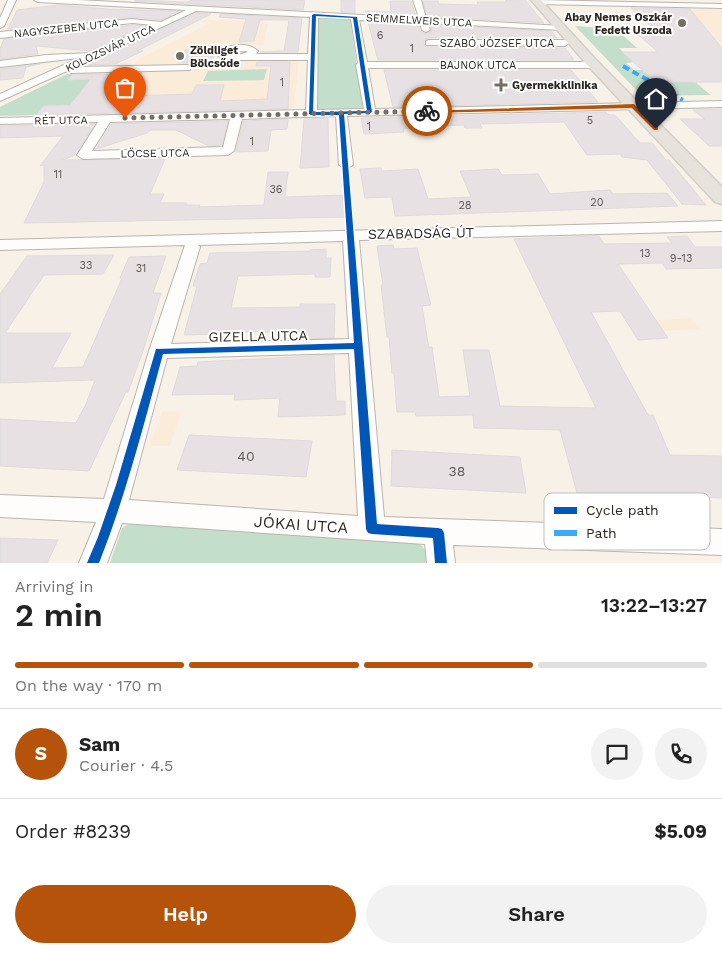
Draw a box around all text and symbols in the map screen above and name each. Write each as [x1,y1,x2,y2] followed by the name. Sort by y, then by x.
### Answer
[366,11,472,30] street label: SEMMELWEIS UTCA
[565,11,673,37] place label: Abay Nemes Oszkár Fedett Uszoda
[13,17,119,40] street label: NAGYSZEBEN UTCA
[676,17,688,29] marker: Abay Nemes Oszkár Fedett Uszoda
[63,21,157,75] street label: KOLOZSVÁR UTCA
[377,29,384,42] house number: 6
[440,36,554,50] street label: SZABÓ JÓZSEF UTCA
[410,42,414,55] house number: 1
[190,44,240,70] place label: Zöldliget Bölcsőde
[174,50,186,62] marker: Zöldliget Bölcsőde
[440,59,516,72] street label: BAJNOK UTCA
[104,67,146,118] pin
[111,74,139,102] icon: bag
[280,76,284,89] house number: 1
[494,78,508,92] marker: Gyermekklinika
[635,78,677,129] pin
[512,79,598,92] place label: Gyermekklinika
[642,85,670,113] icon: home
[402,86,452,136] courier
[413,97,441,125] icon: bike
[34,113,88,127] street label: RÉT UTCA
[587,114,593,127] house number: 5
[367,120,371,133] house number: 1
[250,135,254,148] house number: 1
[120,145,190,161] street label: LŐCSE UTCA
[54,168,62,181] house number: 11
[269,183,283,196] house number: 36
[590,196,604,209] house number: 20
[458,199,472,212] house number: 28
[368,224,475,242] street label: SZABADSÁG ÚT
[640,247,650,260] house number: 13
[670,252,692,265] house number: 9-13
[80,259,92,272] house number: 33
[136,262,146,275] house number: 31
[208,327,308,345] street label: GIZELLA UTCA
[237,448,255,464] house number: 40
[449,463,465,479] house number: 38
[544,493,710,550] legend
[586,502,659,518] text: Cycle path
[253,512,349,537] street label: JÓKAI UTCA
[586,525,617,541] text: Path
[15,577,93,596] text: Arriving in
[601,594,707,617] text: 13:22–13:27
[15,596,103,634] text: 2 min
[15,676,162,695] text: On the way · 170 m
[591,728,643,780] button: chat
[655,728,707,780] button: phone
[79,733,120,756] text: Sam
[35,742,47,765] text: S
[79,756,173,775] text: Courier · 4.5
[15,820,131,843] text: Order #8239
[654,820,707,843] text: $5.09
[15,885,356,943] button: Help
[366,885,707,943] button: Share

